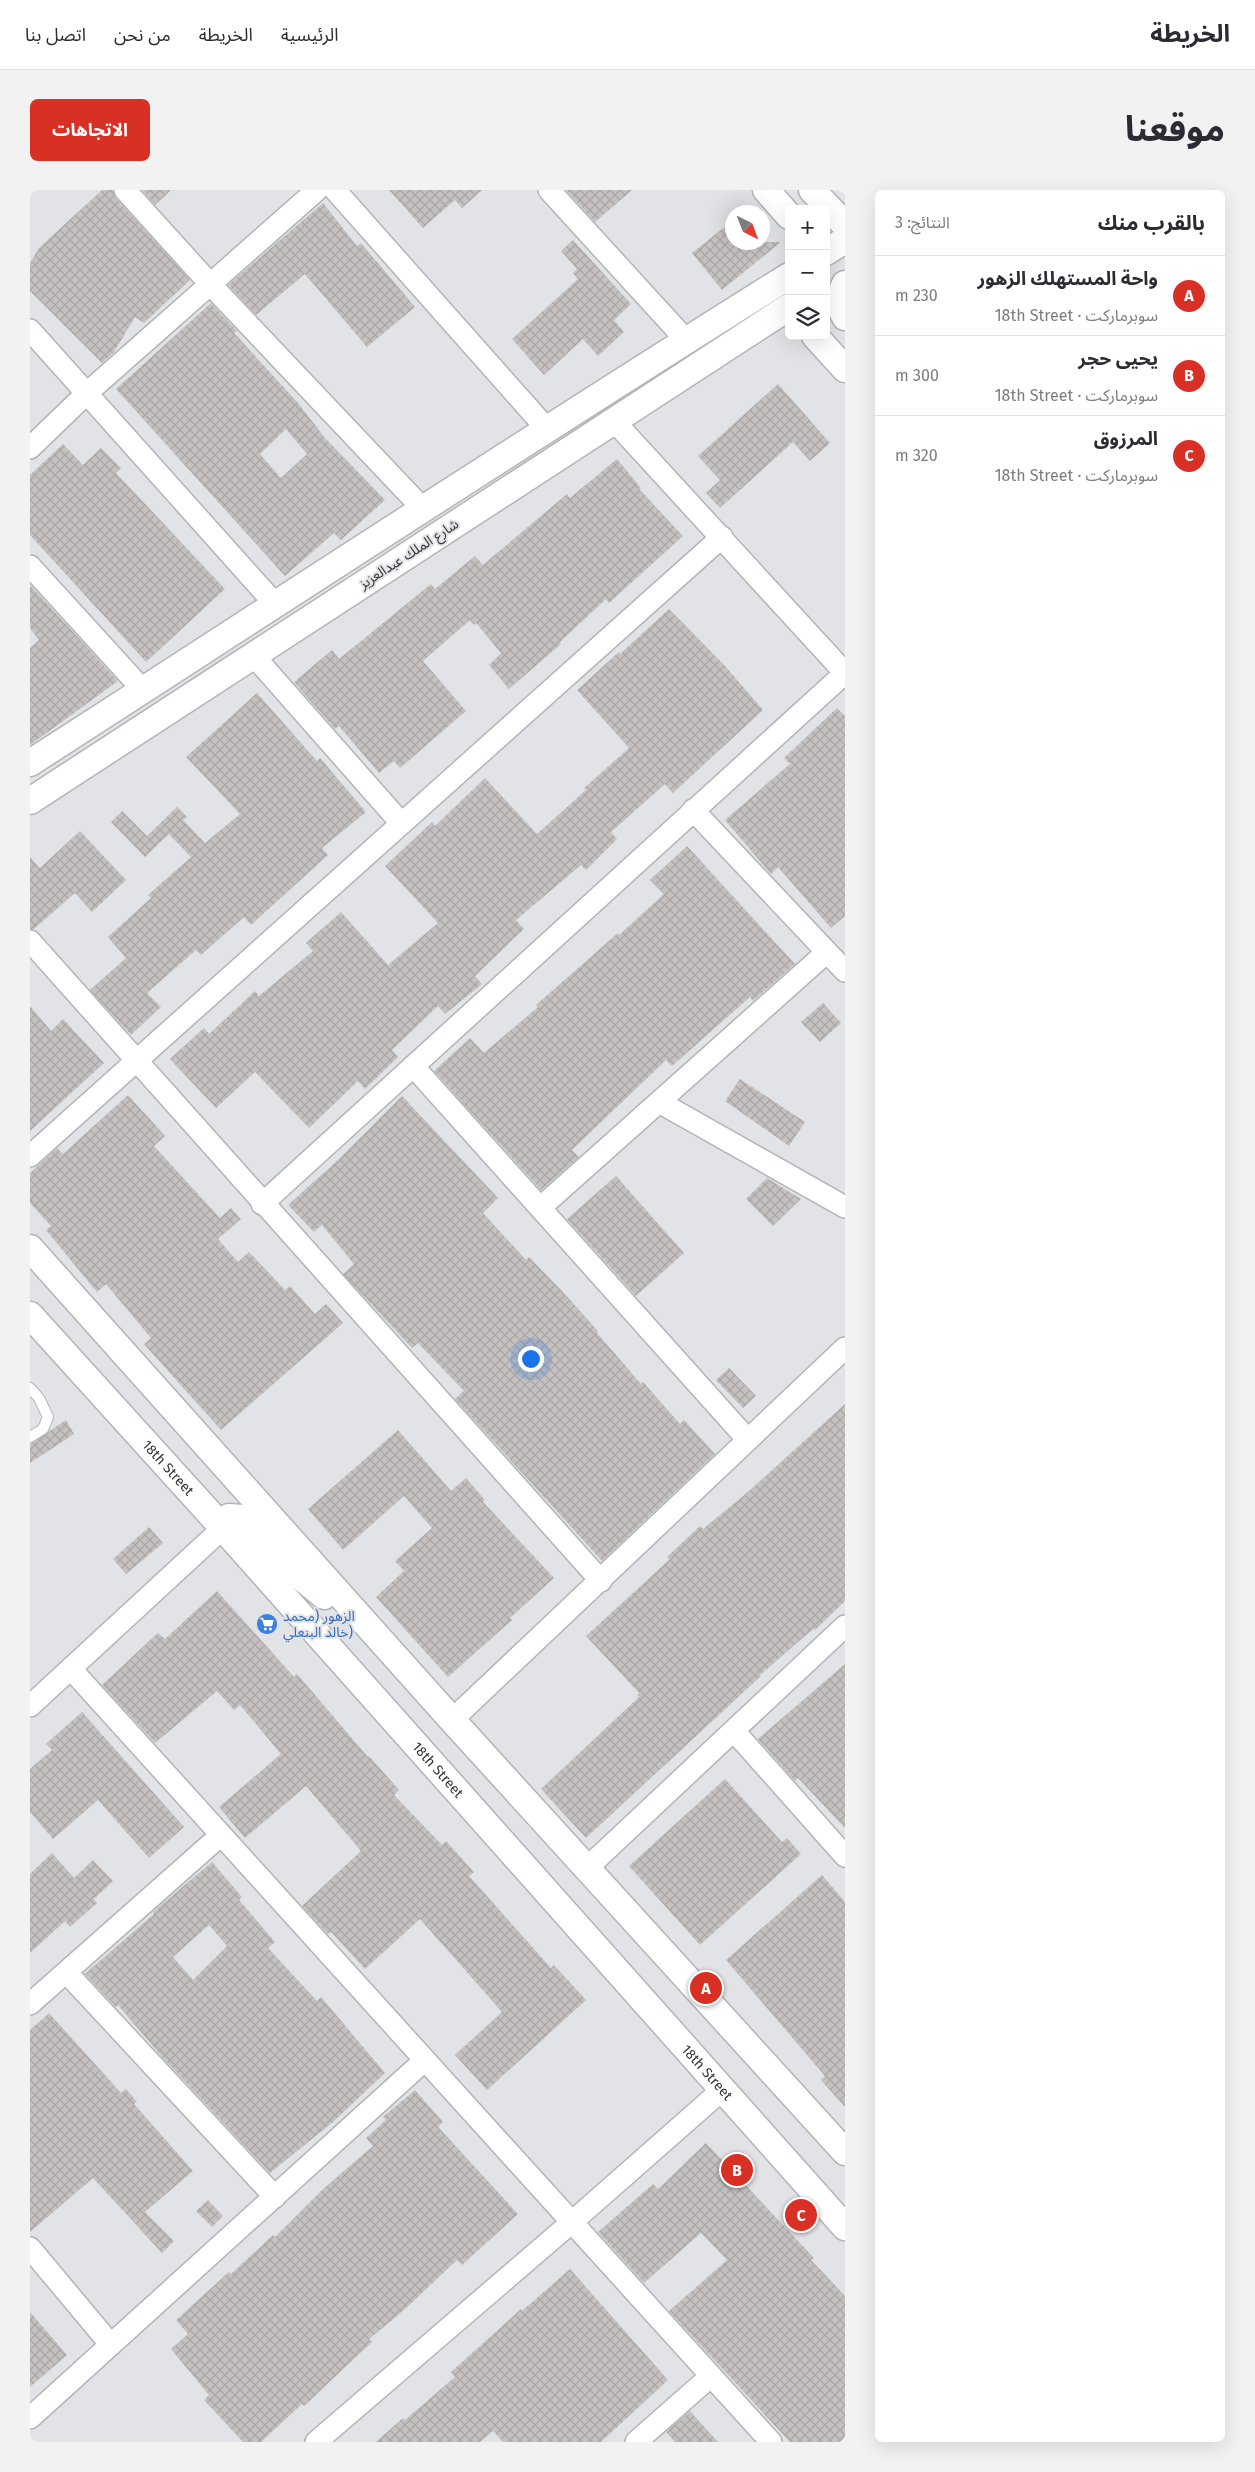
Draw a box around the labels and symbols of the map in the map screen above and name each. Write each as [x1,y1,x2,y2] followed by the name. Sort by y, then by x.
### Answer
[725,205,770,250] north arrow
[355,515,463,595] street label: شارع الملك عبدالعزيز
[518,1346,544,1372] your location
[139,1436,198,1500] street label: 18th Street
[283,1608,355,1643] place label: الزهور (محمد خالد البنعلي)
[255,1612,279,1636] supermarket icon: الزهور (محمد خالد البنعلي)
[409,1738,468,1802] street label: 18th Street
[690,1969,722,2007] pin: A
[678,2041,737,2104] street label: 18th Street
[721,2151,753,2189] pin: B
[785,2196,817,2234] pin: C

